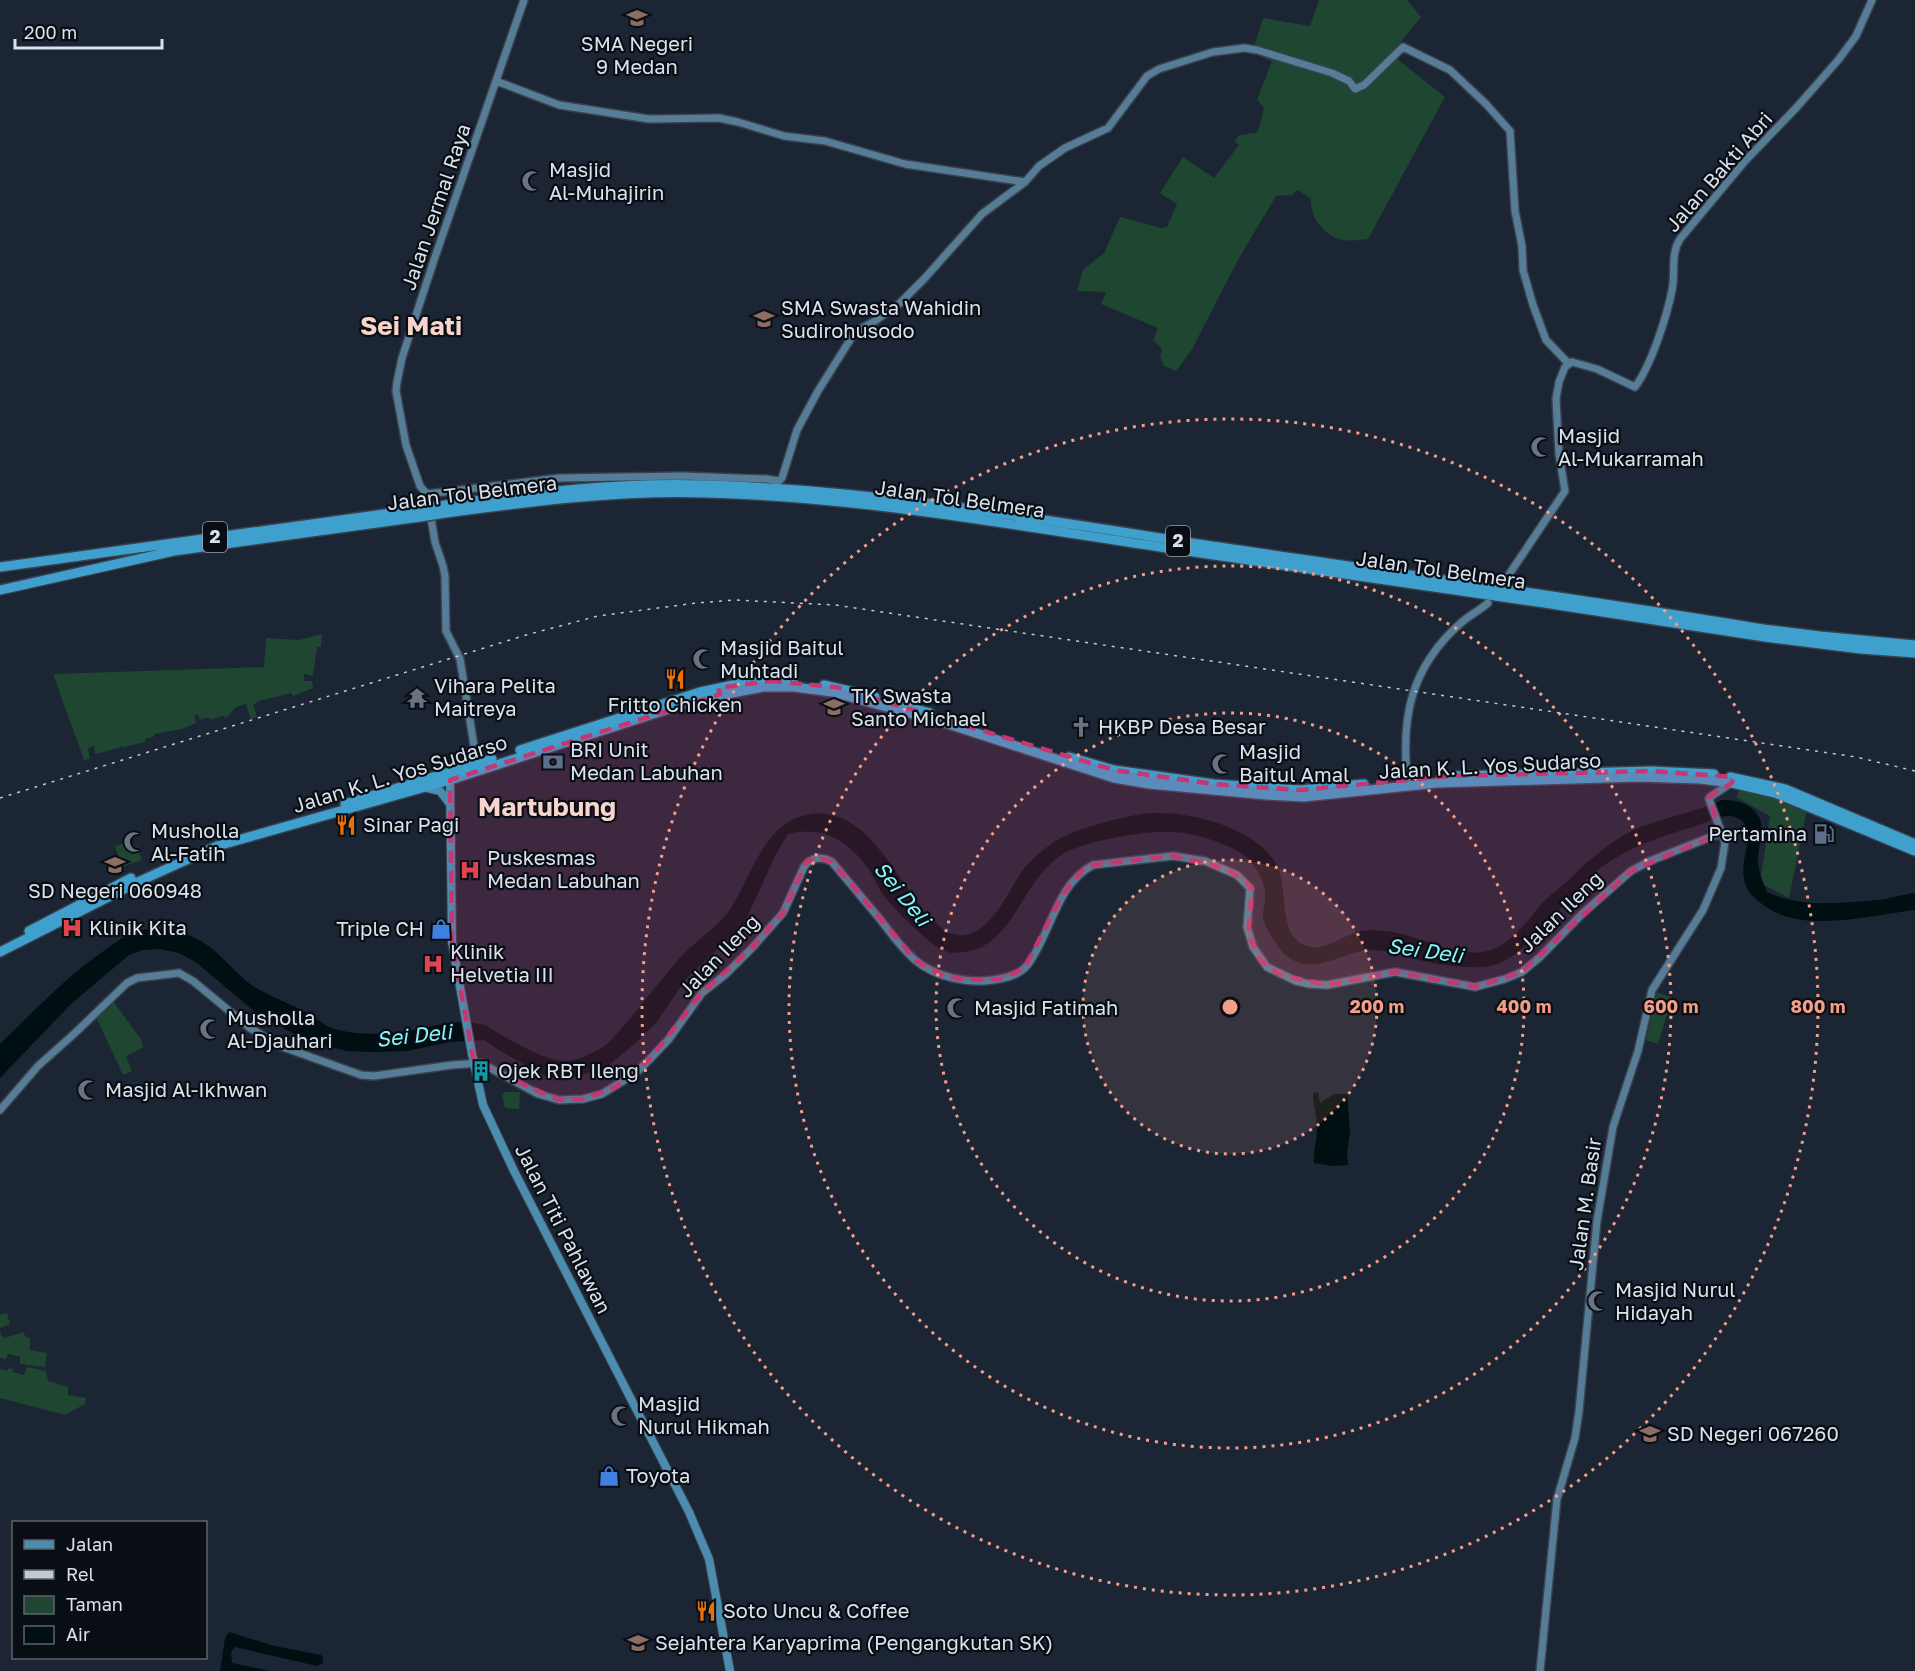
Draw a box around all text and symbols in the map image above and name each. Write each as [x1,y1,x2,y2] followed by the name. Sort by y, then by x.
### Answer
[625,6,649,30] school or university icon: SMA Negeri 9 Medan
[15,12,162,50] scale bar
[24,21,77,43] text: 200 m
[581,31,693,78] place label: SMA Negeri 9 Medan
[1660,106,1777,236] street label: Jalan Bakti Abri
[395,120,475,293] street label: Jalan Jermal Raya
[549,157,664,204] place label: Masjid Al-Muhajirin
[520,169,544,193] mosque icon: Masjid Al-Muhajirin
[781,295,981,342] place label: SMA Swasta Wahidin Sudirohusodo
[752,307,776,331] school or university icon: SMA Swasta Wahidin Sudirohusodo
[360,310,462,341] district label: Sei Mati
[1558,423,1704,470] place label: Masjid Al-Mukarramah
[1529,435,1553,459] mosque icon: Masjid Al-Mukarramah
[386,470,558,514] street label: Jalan Tol Belmera
[874,474,1046,522] street label: Jalan Tol Belmera
[203,522,227,552] road number: 2
[1166,526,1190,556] road number: 2
[1355,545,1527,593] street label: Jalan Tol Belmera
[720,635,844,682] place label: Masjid Baitul Muhtadi
[691,647,715,671] mosque icon: Masjid Baitul Muhtadi
[663,667,687,691] restaurant icon: Fritto Chicken
[434,673,556,720] place label: Vihara Pelita Maitreya
[851,683,987,730] place label: TK Swasta Santo Michael
[405,686,429,710] temple icon: Vihara Pelita Maitreya
[608,692,742,716] place label: Fritto Chicken
[822,695,846,719] school or university icon: TK Swasta Santo Michael
[1098,714,1266,738] place label: HKBP Desa Besar
[1069,715,1093,739] church icon: HKBP Desa Besar
[290,729,510,817] street label: Jalan K. L. Yos Sudarso
[570,737,723,784] place label: BRI Unit Medan Labuhan
[1239,739,1349,786] place label: Masjid Baitul Amal
[1378,747,1602,783] street label: Jalan K. L. Yos Sudarso
[541,750,565,774] bank icon: BRI Unit Medan Labuhan
[1210,752,1234,776] mosque icon: Masjid Baitul Amal
[478,791,616,822] district label: Martubung
[363,812,459,836] place label: Sinar Pagi
[334,813,358,837] restaurant icon: Sinar Pagi
[151,818,239,865] place label: Musholla Al-Fatih
[1708,821,1807,845] place label: Pertamina
[1812,822,1836,846] fuel station icon: Pertamina
[122,830,146,854] mosque icon: Musholla Al-Fatih
[487,845,640,892] place label: Puskesmas Medan Labuhan
[103,853,127,877] school or university icon: SD Negeri 060948
[869,856,938,933] water label: Sei Deli
[458,858,482,882] hospital icon: Puskesmas Medan Labuhan
[1514,866,1607,957] street label: Jalan Ileng
[28,878,202,902] place label: SD Negeri 060948
[673,909,764,1002] street label: Jalan Ileng
[89,915,187,939] place label: Klinik Kita
[60,916,84,940] hospital icon: Klinik Kita
[336,916,424,940] place label: Triple CH
[429,917,453,941] shop icon: Triple CH
[1386,932,1467,968] water label: Sei Deli
[450,939,554,986] place label: Klinik Helvetia III
[421,952,445,976] hospital icon: Klinik Helvetia III
[974,995,1118,1019] place label: Masjid Fatimah
[1350,995,1404,1017] text: 200 m
[1497,995,1551,1017] text: 400 m
[1643,995,1699,1017] text: 600 m
[1790,995,1846,1017] text: 800 m
[945,996,969,1020] mosque icon: Masjid Fatimah
[1220,997,1240,1017] centre of rings
[227,1005,333,1052] place label: Musholla Al-Djauhari
[198,1017,222,1041] mosque icon: Musholla Al-Djauhari
[375,1018,455,1052] water label: Sei Deli
[498,1058,639,1082] place label: Ojek RBT Ileng
[469,1059,493,1083] building icon: Ojek RBT Ileng
[105,1077,267,1101] place label: Masjid Al-Ikhwan
[76,1078,100,1102] mosque icon: Masjid Al-Ikhwan
[1563,1136,1605,1272] street label: Jalan M. Basir
[511,1140,617,1317] street label: Jalan Titi Pahlawan
[1615,1277,1736,1324] place label: Masjid Nurul Hidayah
[1586,1289,1610,1313] mosque icon: Masjid Nurul Hidayah
[638,1391,770,1438] place label: Masjid Nurul Hikmah
[609,1404,633,1428] mosque icon: Masjid Nurul Hikmah
[1667,1421,1839,1445] place label: SD Negeri 067260
[1638,1422,1662,1446] school or university icon: SD Negeri 067260
[626,1463,690,1487] place label: Toyota
[597,1464,621,1488] shop icon: Toyota
[12,1521,207,1659] legend
[66,1533,113,1555] text: Jalan
[66,1563,94,1585] text: Rel
[66,1593,123,1615] text: Taman
[723,1598,909,1622] place label: Soto Uncu & Coffee
[694,1599,718,1623] restaurant icon: Soto Uncu & Coffee
[66,1623,90,1645] text: Air
[655,1630,1053,1654] place label: Sejahtera Karyaprima (Pengangkutan SK)
[626,1631,650,1655] school or university icon: Sejahtera Karyaprima (Pengangkutan SK)

